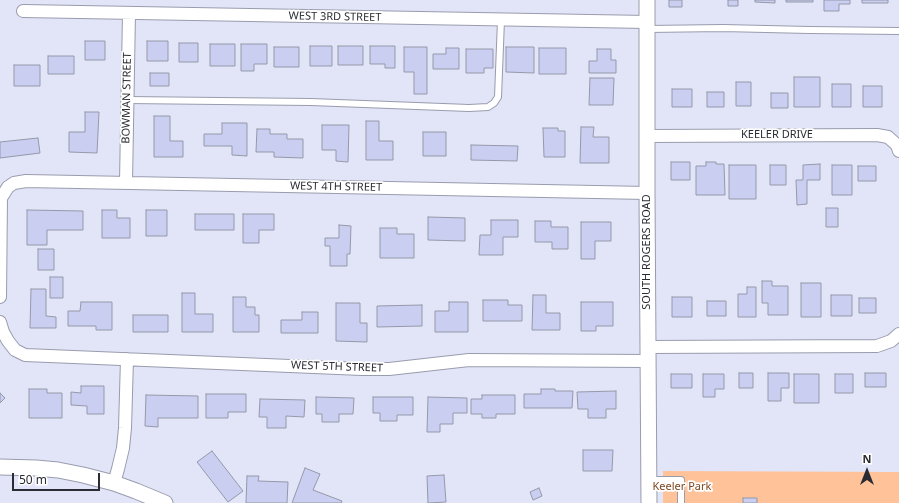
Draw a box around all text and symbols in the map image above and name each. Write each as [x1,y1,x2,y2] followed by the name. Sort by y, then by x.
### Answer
[289,10,381,24] street label: WEST 3RD STREET
[120,52,134,144] street label: BOWMAN STREET
[741,128,813,142] street label: KEELER DRIVE
[290,180,382,194] street label: WEST 4TH STREET
[640,194,654,310] street label: SOUTH ROGERS ROAD
[291,359,383,375] street label: WEST 5TH STREET
[847,451,887,491] north arrow
[863,451,871,466] text: N
[14,465,102,491] scale bar
[19,471,47,488] text: 50 m
[653,480,711,494] park label: Keeler Park

